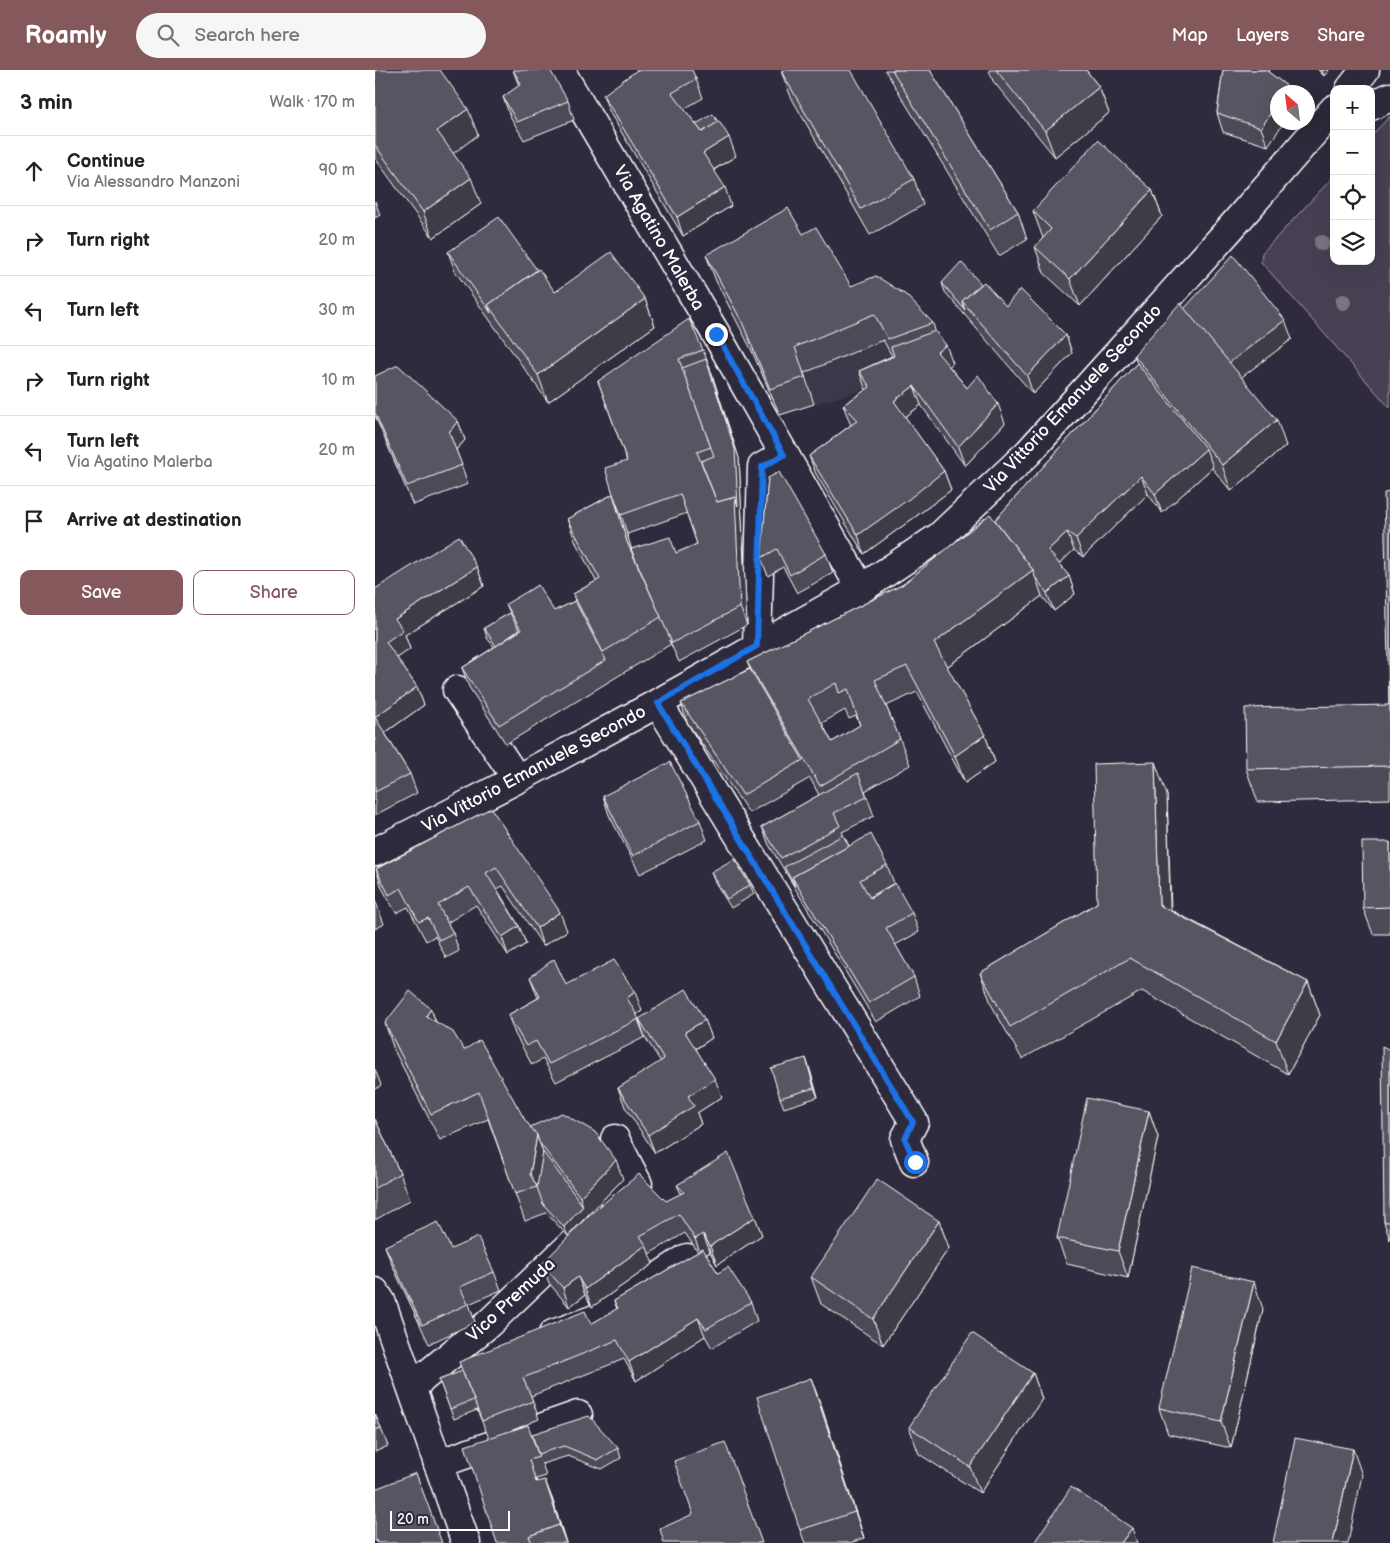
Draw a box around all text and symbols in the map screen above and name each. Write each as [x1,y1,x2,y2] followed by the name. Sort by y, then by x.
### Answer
[136,13,486,58] search box
[25,21,106,50] text: Roamly
[154,21,182,49] icon: search
[194,24,300,47] text: Search here
[1172,25,1208,46] text: Map
[1236,25,1289,46] text: Layers
[1317,25,1365,46] text: Share
[1270,85,1315,130] north arrow
[1330,85,1375,265] map controls
[1330,85,1375,130] button: +
[20,90,73,115] text: 3 min
[269,93,355,112] text: Walk · 170 m
[1330,130,1375,175] button: −
[67,150,145,173] text: Continue
[20,157,48,185] icon: ahead
[319,161,355,180] text: 90 m
[609,162,709,314] street label: Via Agatino Malerba
[67,173,240,192] text: Via Alessandro Manzoni
[1330,175,1375,220] button: locate
[1330,220,1375,265] button: layers
[20,227,48,255] icon: right
[67,229,150,252] text: Turn right
[319,231,355,250] text: 20 m
[20,297,48,325] icon: left
[67,299,139,322] text: Turn left
[980,300,1166,498] street label: Via Vittorio Emanuele Secondo
[318,301,355,320] text: 30 m
[705,323,728,346] route end
[20,367,48,395] icon: right
[67,369,150,392] text: Turn right
[322,371,355,390] text: 10 m
[67,430,139,453] text: Turn left
[20,437,48,465] icon: left
[319,441,355,460] text: 20 m
[67,453,213,472] text: Via Agatino Malerba
[20,507,48,535] icon: arrive
[67,509,242,532] text: Arrive at destination
[20,570,183,615] button: Save
[193,570,355,615] button: Share
[418,701,650,837] street label: Via Vittorio Emanuele Secondo
[904,1151,927,1174] route start
[462,1254,560,1346] street label: Vico Premuda
[390,1508,510,1531] scale bar
[397,1511,429,1528] text: 20 m

